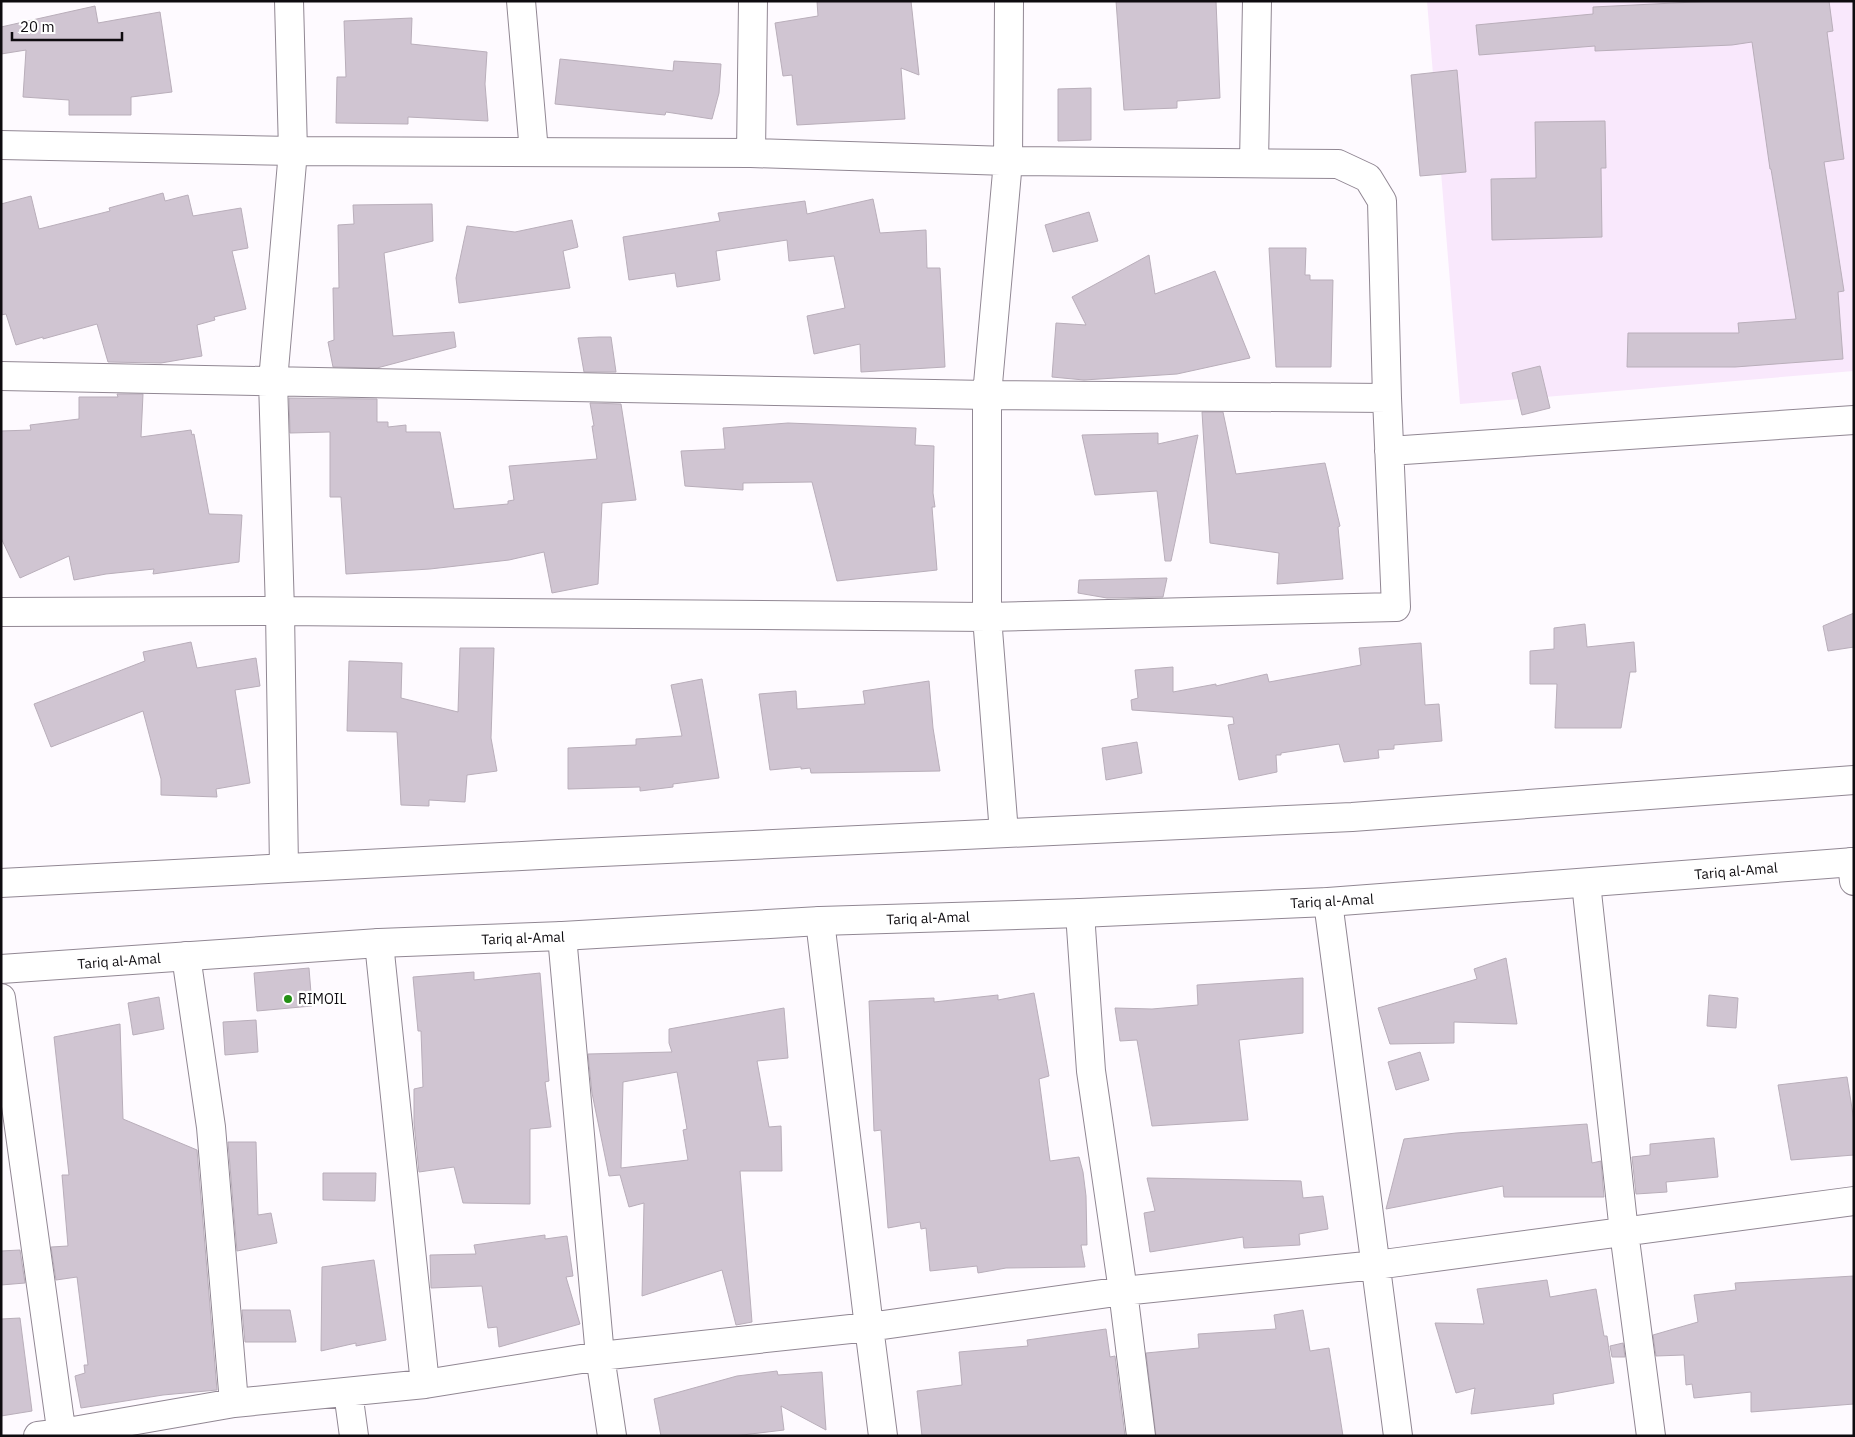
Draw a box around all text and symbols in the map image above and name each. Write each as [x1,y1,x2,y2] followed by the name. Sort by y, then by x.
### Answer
[12,10,122,42] scale bar
[20,17,55,36] text: 20 m
[1694,858,1779,884] street label: Tariq al-Amal
[1290,890,1374,912] street label: Tariq al-Amal
[886,908,970,928] street label: Tariq al-Amal
[481,928,565,948] street label: Tariq al-Amal
[77,949,161,973] street label: Tariq al-Amal
[298,990,346,1008] place label: RIMOIL
[282,993,294,1005] marker: RIMOIL

